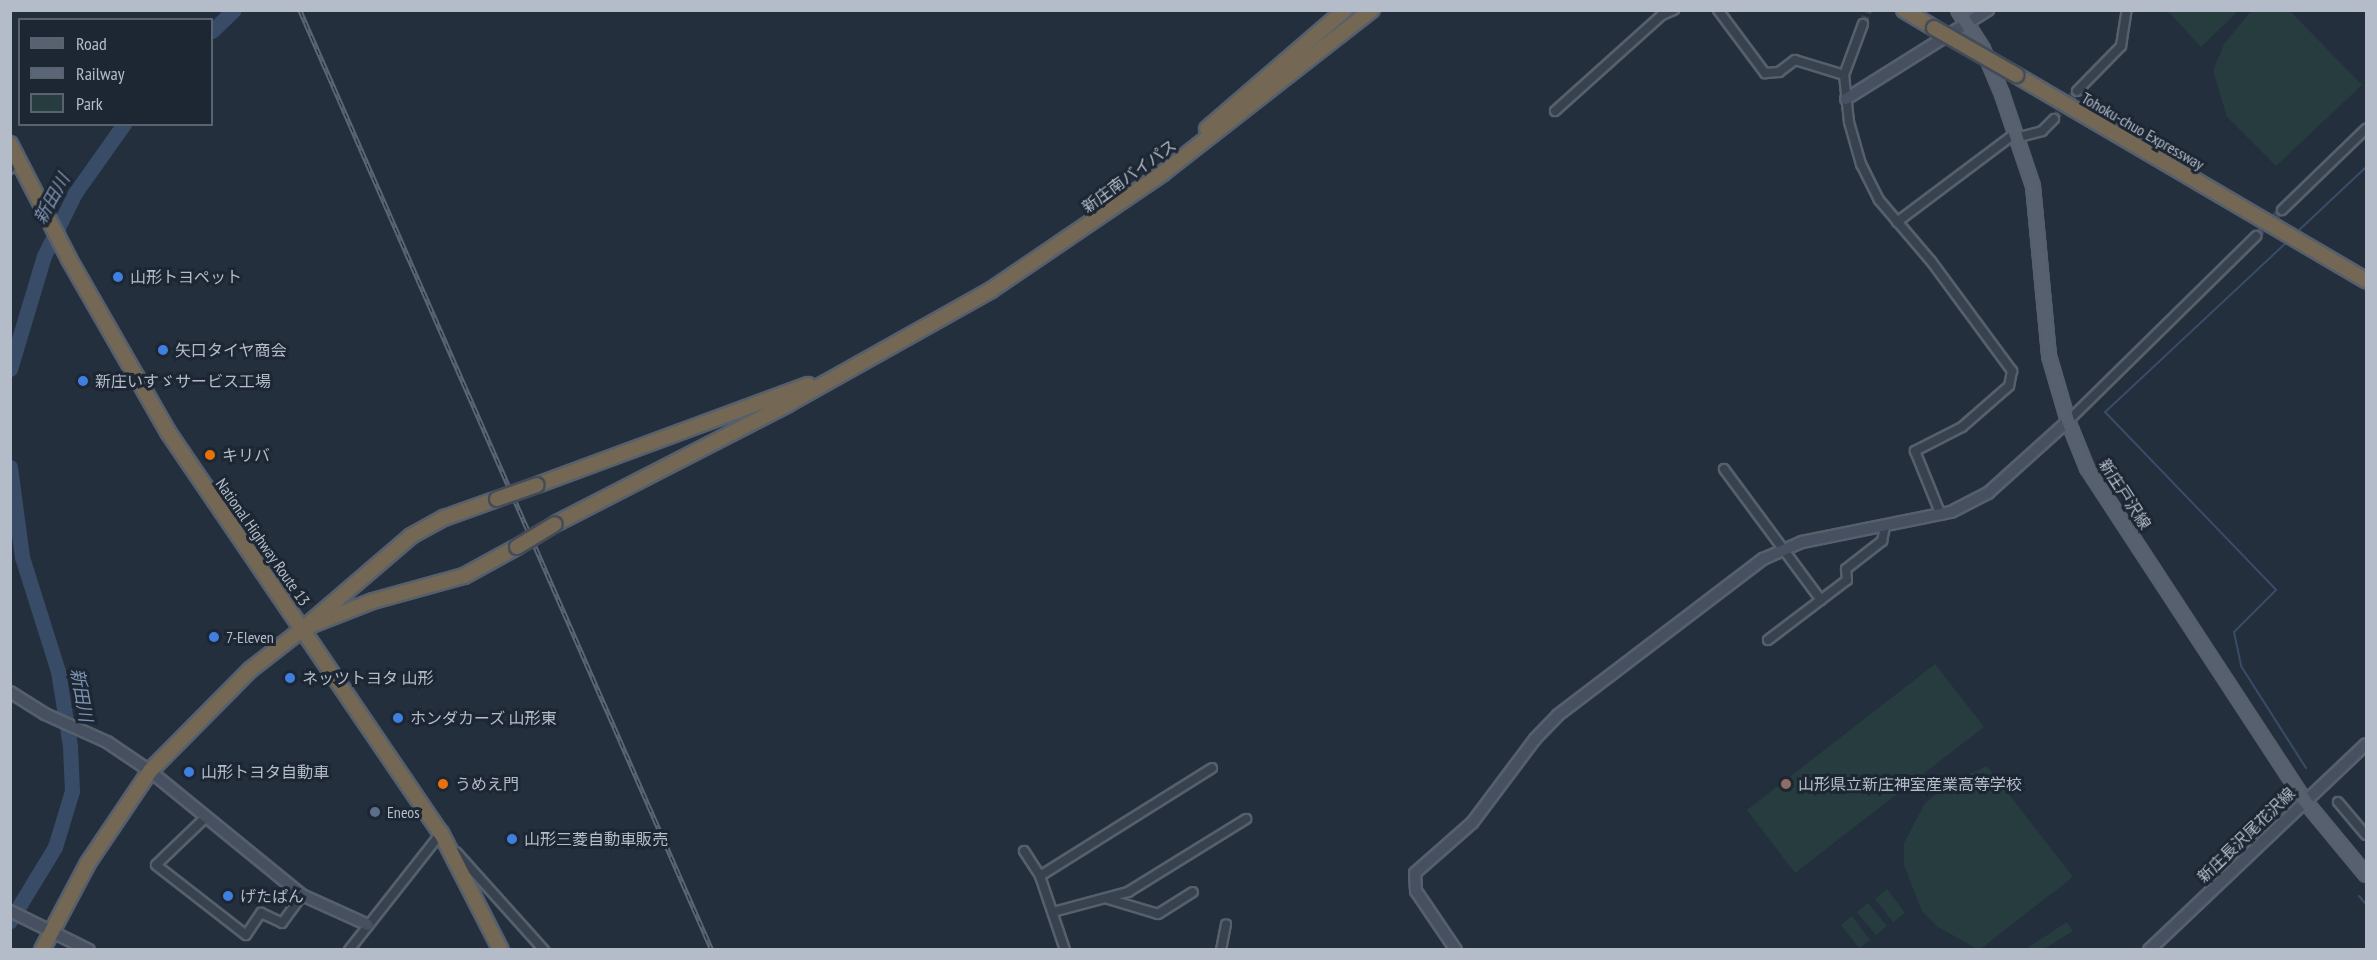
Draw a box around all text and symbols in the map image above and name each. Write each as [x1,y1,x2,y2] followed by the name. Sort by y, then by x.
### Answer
[18,18,213,126] legend
[76,32,107,55] text: Road
[76,62,125,85] text: Railway
[2078,88,2208,174] street label: Tohoku-chuo Expressway
[76,92,103,115] text: Park
[1078,135,1180,217] street label: 新庄南バイパス
[29,170,75,228] water label: 新田川
[130,267,242,287] place label: 山形トヨペット
[111,270,125,284] marker: 山形トヨペット
[175,340,287,360] place label: 矢口タイヤ商会
[156,343,170,357] marker: 矢口タイヤ商会
[95,371,271,391] place label: 新庄いすゞサービス工場
[76,374,90,388] marker: 新庄いすゞサービス工場
[222,445,270,465] place label: キリバ
[203,448,217,462] marker: キリバ
[2095,455,2155,533] street label: 新庄戸沢線
[212,475,314,609] street label: National Highway Route 13
[226,627,274,647] place label: 7-Eleven
[207,630,221,644] marker: 7-Eleven
[66,667,96,723] water label: 新田川
[302,668,433,688] place label: ネッツトヨタ 山形
[283,671,297,685] marker: ネッツトヨタ 山形
[410,708,557,728] place label: ホンダカーズ 山形東
[391,711,405,725] marker: ホンダカーズ 山形東
[201,762,329,782] place label: 山形トヨタ自動車
[182,765,196,779] marker: 山形トヨタ自動車
[455,774,519,794] place label: うめえ門
[1798,774,2022,794] place label: 山形県立新庄神室産業高等学校
[436,777,450,791] marker: うめえ門
[1779,777,1793,791] marker: 山形県立新庄神室産業高等学校
[2193,784,2299,886] street label: 新庄長沢尾花沢線
[387,802,420,822] place label: Eneos
[368,805,382,819] marker: Eneos
[524,829,668,849] place label: 山形三菱自動車販売
[505,832,519,846] marker: 山形三菱自動車販売
[240,886,304,906] place label: げたぱん
[221,889,235,903] marker: げたぱん

